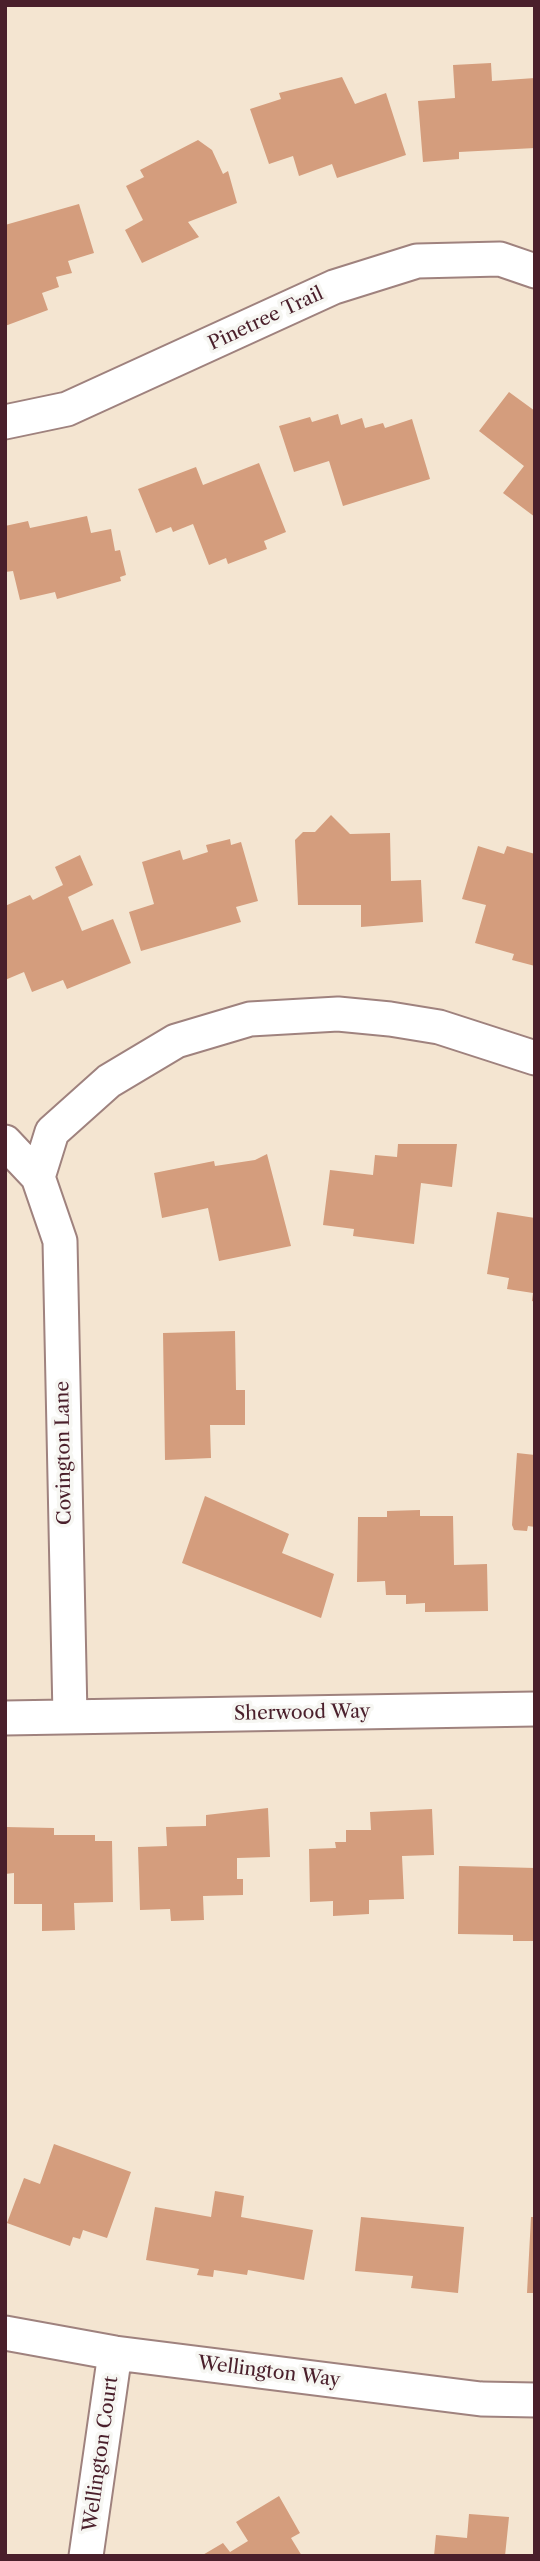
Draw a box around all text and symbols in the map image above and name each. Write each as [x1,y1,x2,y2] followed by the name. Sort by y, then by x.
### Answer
[205,282,327,356] street label: Pinetree Trail
[51,1381,77,1525] street label: Covington Lane
[234,1700,370,1726] street label: Sherwood Way
[196,2352,342,2392] street label: Wellington Way
[79,2375,123,2533] street label: Wellington Court

